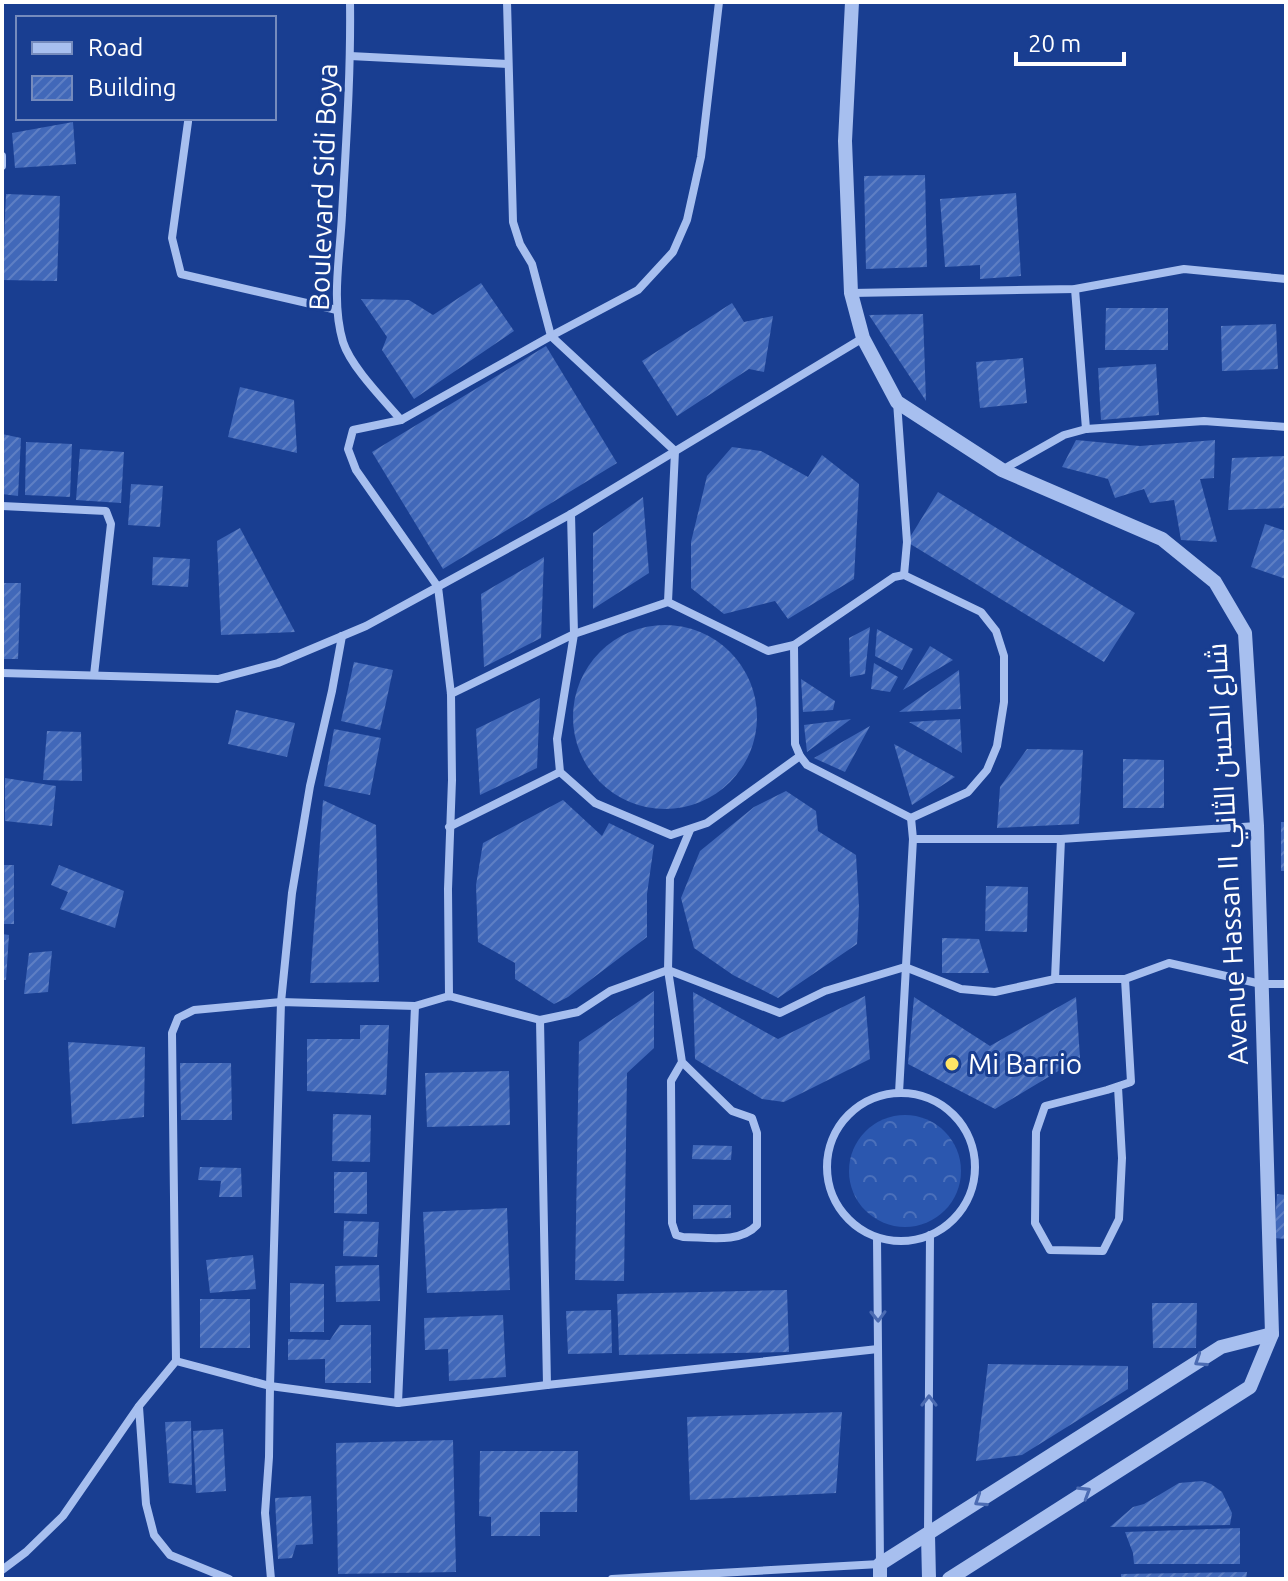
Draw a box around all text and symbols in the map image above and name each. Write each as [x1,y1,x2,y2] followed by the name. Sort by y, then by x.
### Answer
[16,16,276,120] legend
[1016,16,1124,66] scale bar
[1028,30,1081,57] text: 20 m
[88,34,143,61] text: Road
[303,63,342,311] street label: Boulevard Sidi Boya
[88,74,176,101] text: Building
[1200,642,1260,1066] street label: Avenue Hassan II شارع الحسن الثاني
[968,1048,1082,1079] place label: Mi Barrio
[943,1055,961,1073] marker: Mi Barrio
[869,1310,887,1323] one-way arrow
[1194,1352,1208,1367] one-way arrow
[920,1394,938,1407] one-way arrow
[1076,1487,1091,1502] one-way arrow
[975,1492,989,1507] one-way arrow

